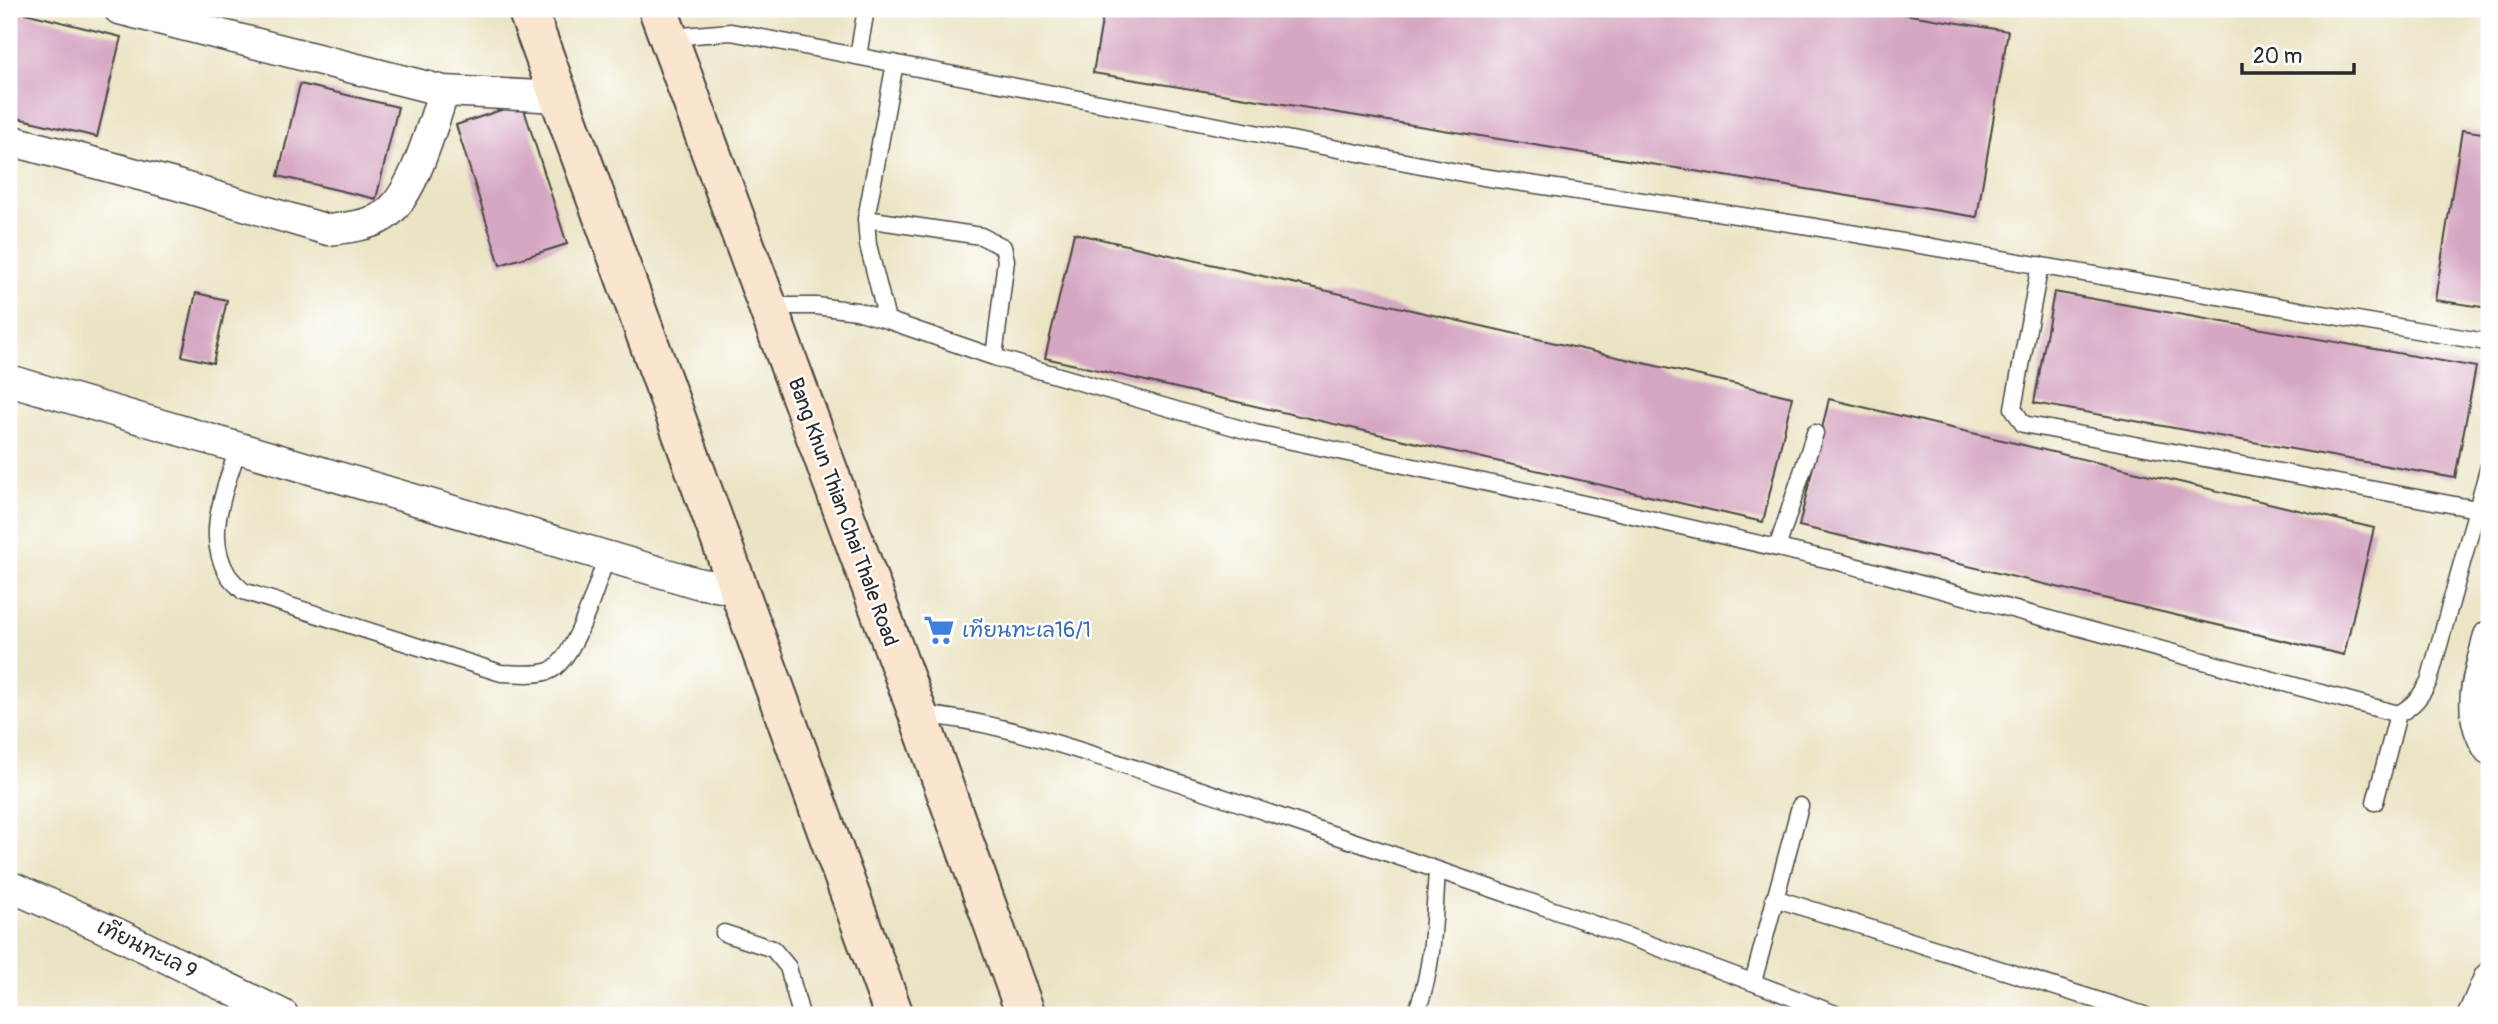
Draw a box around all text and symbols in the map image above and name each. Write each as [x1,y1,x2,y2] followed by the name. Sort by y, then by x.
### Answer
[2242,32,2354,76] scale bar
[2253,43,2302,70] text: 20 m
[782,374,904,650] street label: Bang Khun Thian Chai Thale Road
[922,613,956,647] supermarket icon: เทียนทะเล16/1
[962,617,1091,644] place label: เทียนทะเล16/1
[92,913,202,985] street label: เทียนทะเล 9

